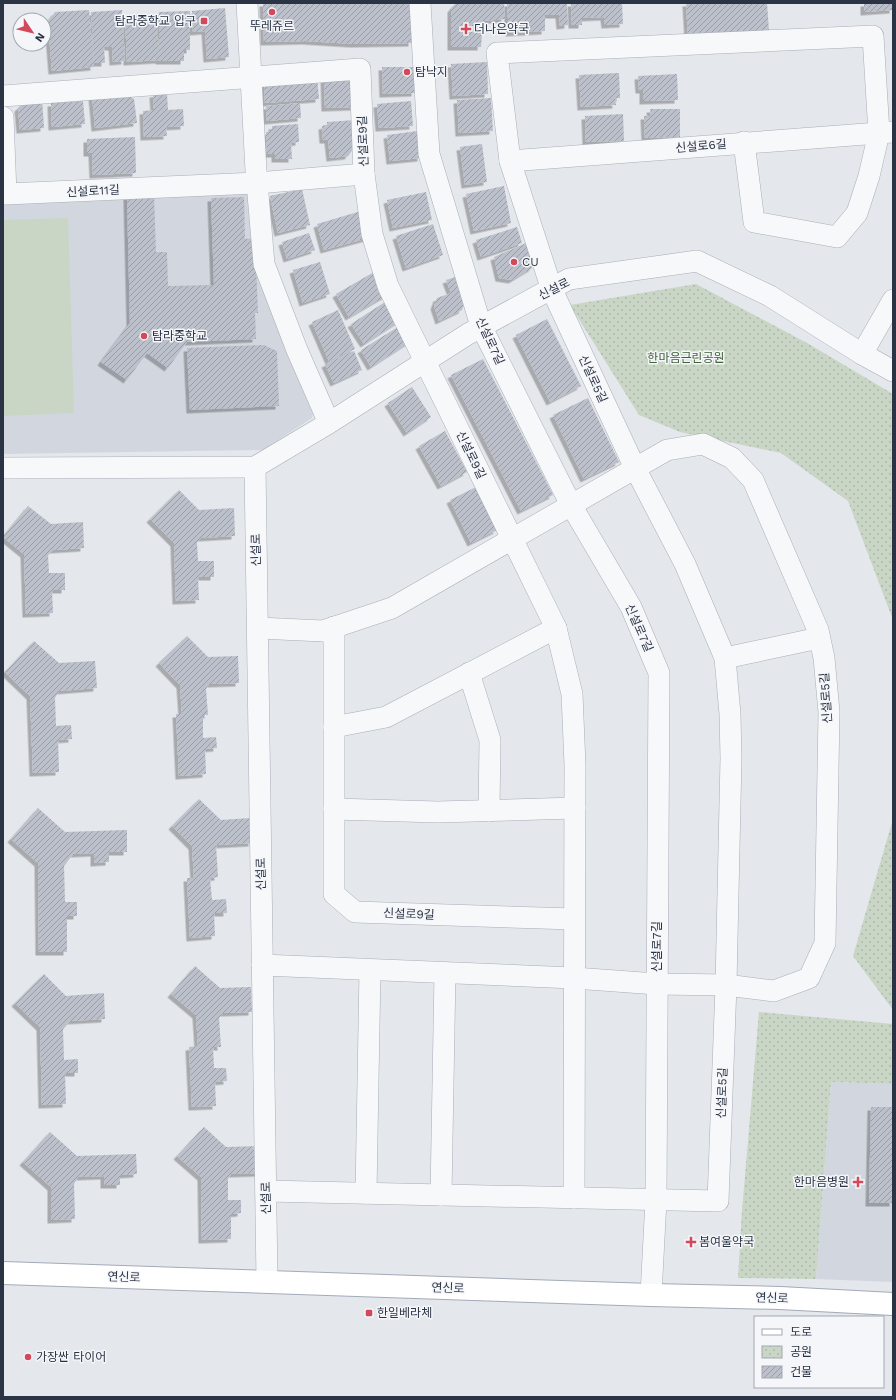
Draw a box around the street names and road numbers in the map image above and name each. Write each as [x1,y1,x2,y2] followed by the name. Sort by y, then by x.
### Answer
[355,115,371,167] street label: 신설로9길
[675,137,727,155] street label: 신설로6길
[66,183,120,199] street label: 신설로11길
[536,275,572,303] street label: 신설로
[473,315,507,367] street label: 신설로7길
[576,353,610,405] street label: 신설로5길
[453,429,489,481] street label: 신설로9길
[249,533,263,567] street label: 신설로
[622,602,656,654] street label: 신설로7길
[817,672,835,724] street label: 신설로5길
[254,857,268,891] street label: 신설로
[383,906,435,922] street label: 신설로9길
[650,922,664,972] street label: 신설로7길
[714,1067,730,1119] street label: 신설로5길
[259,1181,273,1215] street label: 신설로
[107,1269,141,1285] street label: 연신로
[431,1280,465,1296] street label: 연신로
[755,1290,789,1306] street label: 연신로

